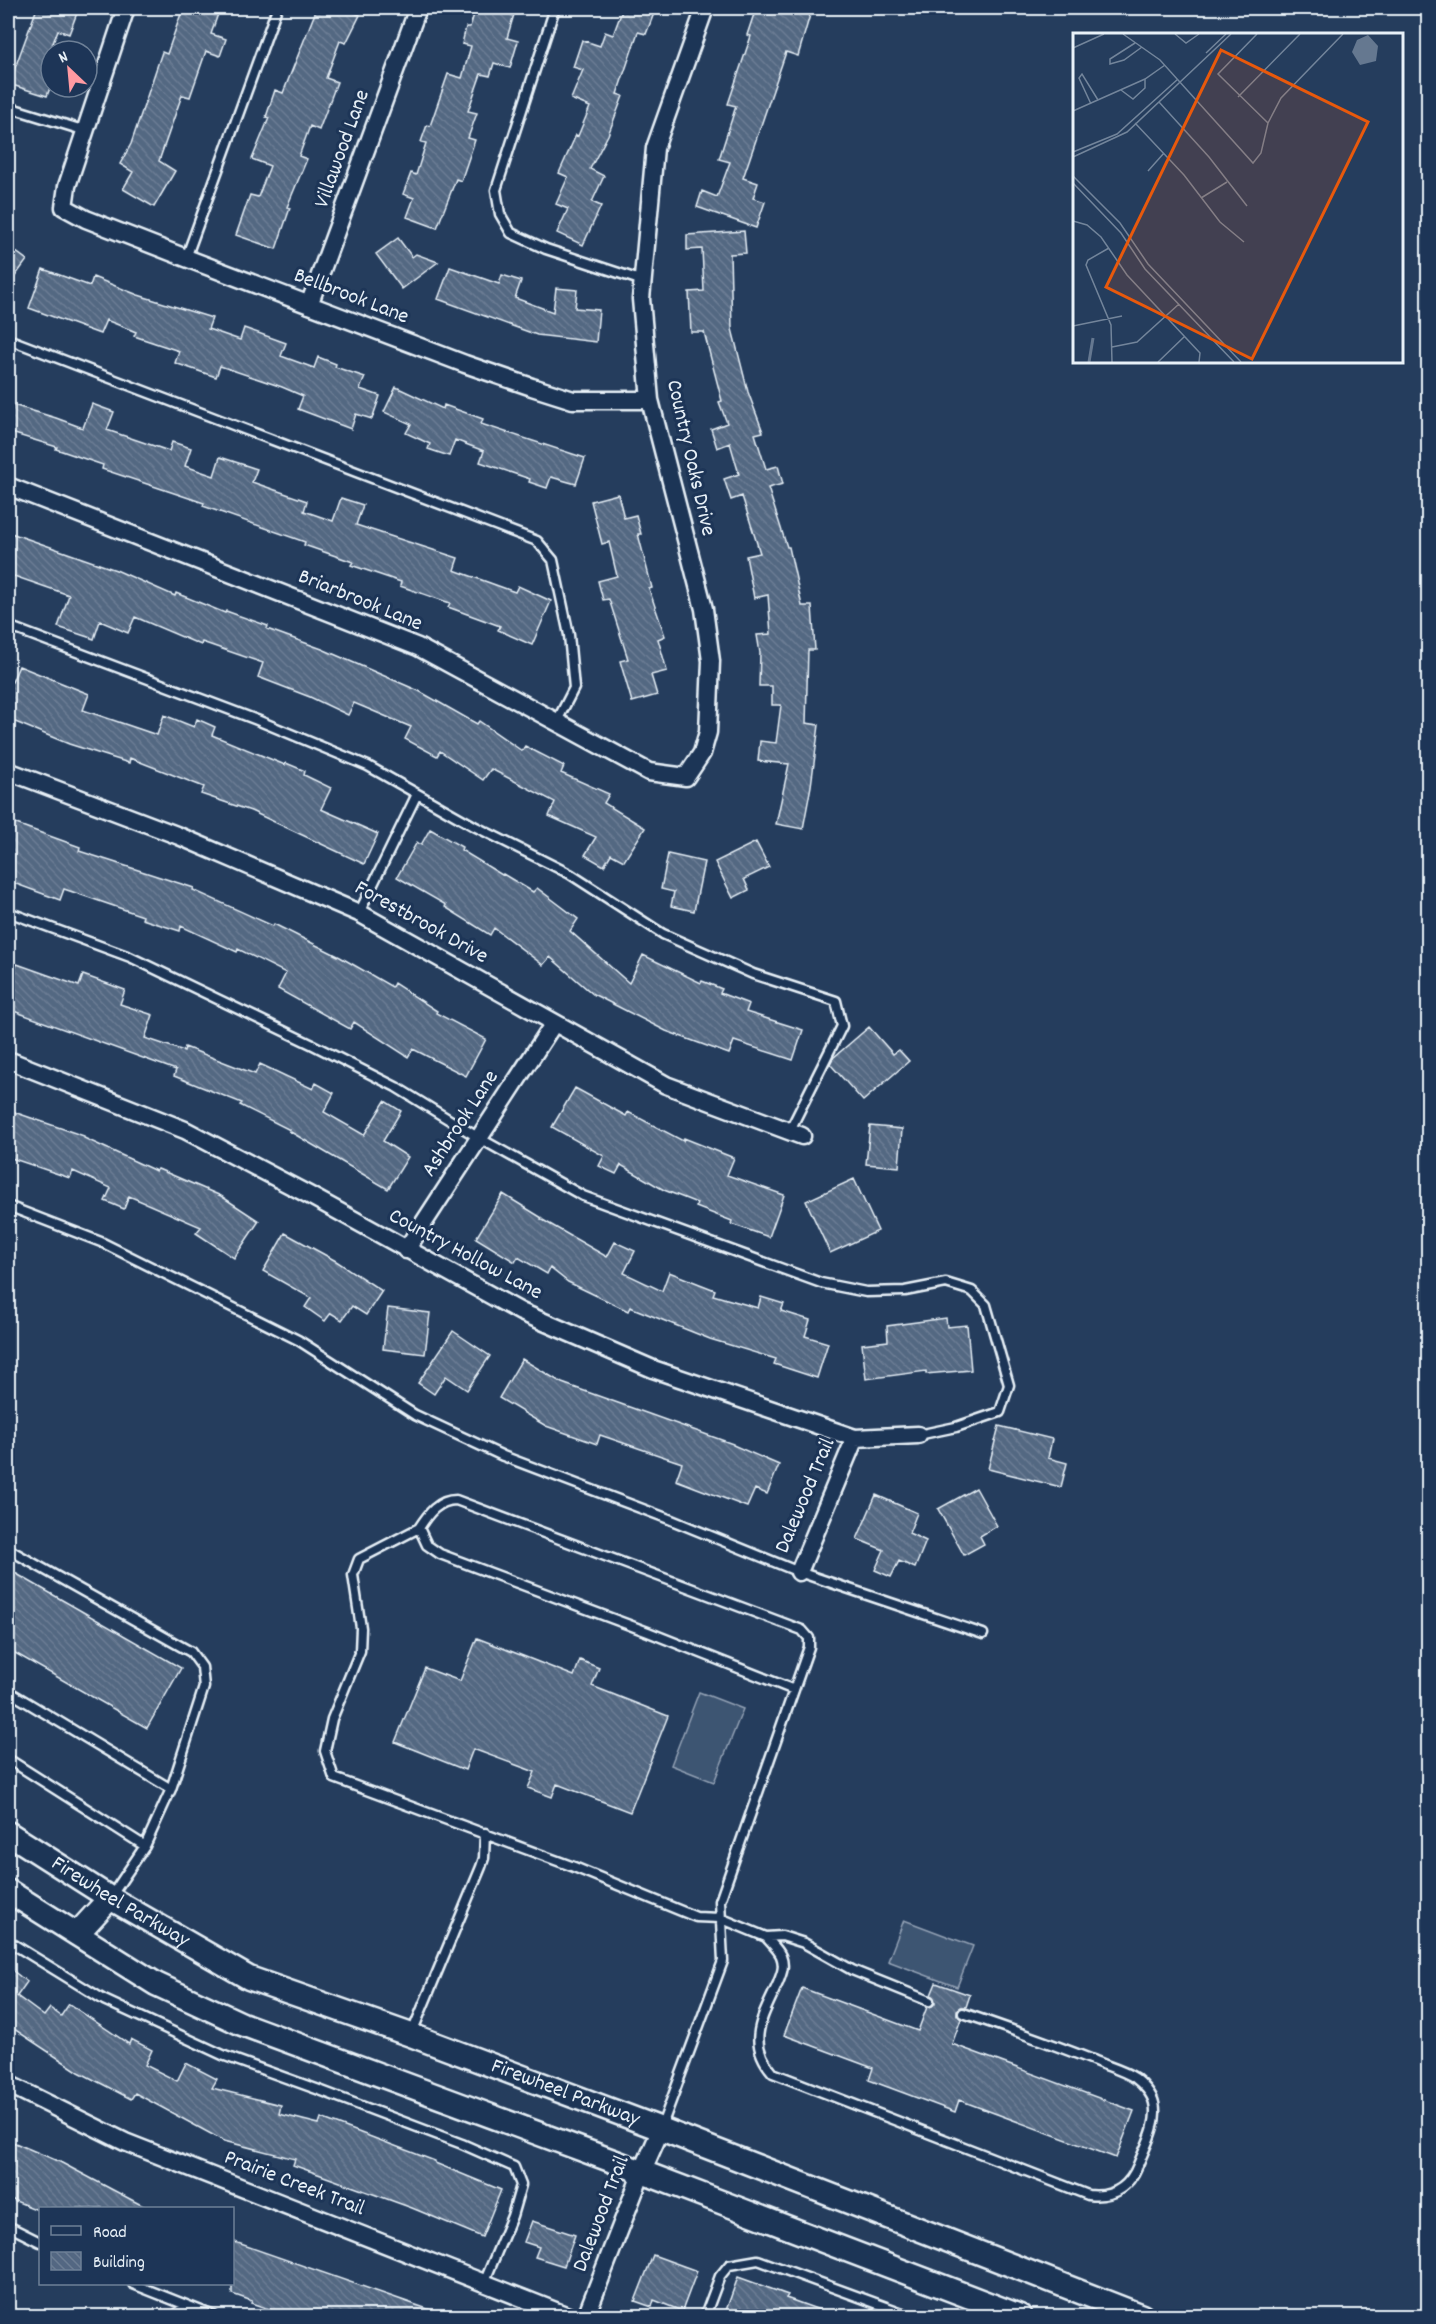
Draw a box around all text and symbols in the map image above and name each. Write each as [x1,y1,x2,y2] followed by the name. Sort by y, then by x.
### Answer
[1073,33,1403,363] inset map
[39,39,99,99] north arrow
[55,46,72,70] text: N
[307,86,379,212] street label: Villawood Lane
[289,261,413,333] street label: Bellbrook Lane
[657,377,723,539] street label: Country Oaks Drive
[293,562,427,640] street label: Briarbrook Lane
[349,873,493,973] street label: Forestbrook Drive
[415,1064,507,1184] street label: Ashbrook Lane
[383,1201,547,1309] street label: Country Hollow Lane
[768,1434,844,1558] street label: Dalewood Trail
[45,1849,196,1957] street label: Firewheel Parkway
[487,2051,645,2135] street label: Firewheel Parkway
[219,2143,369,2225] street label: Prairie Creek Trail
[566,2151,638,2277] street label: Dalewood Trail
[39,2207,234,2285] legend
[93,2221,127,2246] text: Road
[93,2251,145,2276] text: Building

